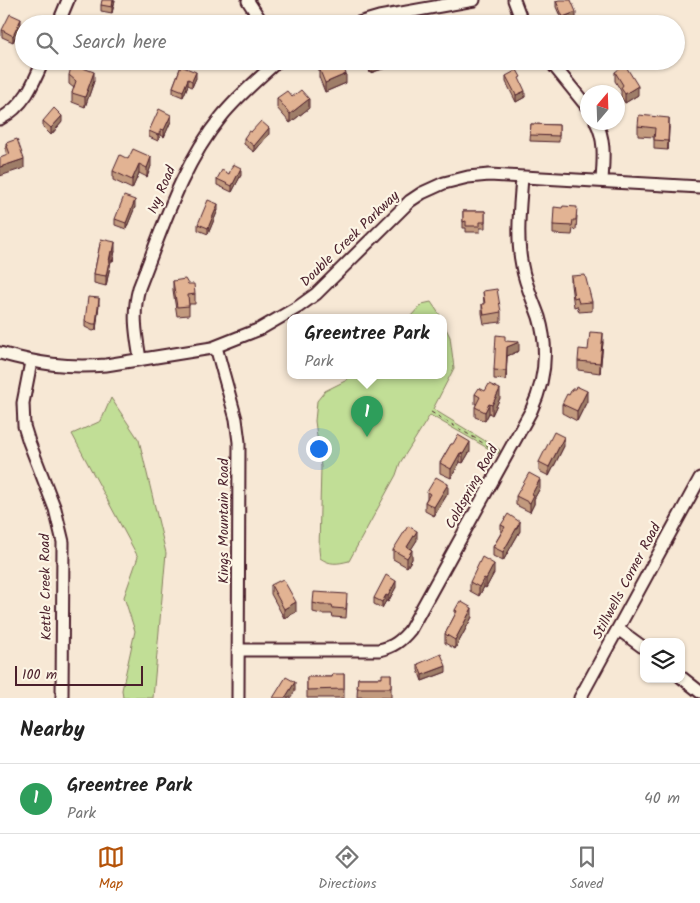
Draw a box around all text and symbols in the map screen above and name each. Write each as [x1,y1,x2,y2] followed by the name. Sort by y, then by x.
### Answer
[15,15,685,70] search box
[73,28,167,58] text: Search here
[33,29,61,57] icon: search
[580,85,625,130] north arrow
[142,162,182,218] street label: Ivy Road
[295,185,405,292] street label: Double Creek Parkway
[287,314,447,379] popup
[305,319,429,349] text: Greentree Park
[305,349,334,374] text: Park
[351,396,383,437] pin: 1
[306,436,332,462] your location
[440,440,505,533] street label: Coldspring Road
[213,457,235,584] street label: Kings Mountain Road
[587,518,667,643] street label: Stillwells Corner Road
[34,532,58,640] street label: Kettle Creek Road
[640,638,685,683] map controls
[640,638,685,683] button: layers
[15,663,142,686] scale bar
[22,664,57,686] text: 100 m
[20,714,85,747] text: Nearby
[67,771,192,801] text: Greentree Park
[34,786,38,811] text: 1
[644,786,680,811] text: 40 m
[67,801,96,826] text: Park
[97,843,125,895] tab: Map
[318,843,376,895] tab: Directions
[570,843,603,895] tab: Saved

